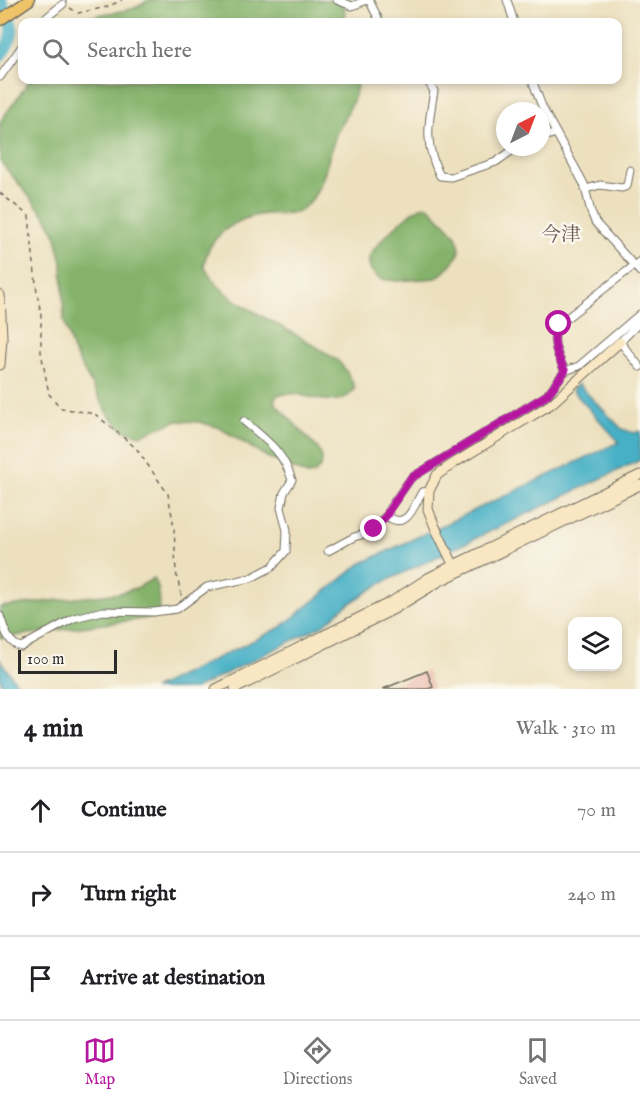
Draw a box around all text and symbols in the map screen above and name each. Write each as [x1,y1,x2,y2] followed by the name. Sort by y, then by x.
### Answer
[18,18,622,84] search box
[39,35,72,68] icon: search
[87,37,192,65] text: Search here
[496,102,550,156] north arrow
[541,223,581,248] district label: 今津
[545,310,571,336] route start
[360,515,386,541] route end
[568,617,622,671] map controls
[568,617,622,671] button: layers
[18,647,117,674] scale bar
[27,650,64,670] text: 100 m
[24,712,83,745] text: 4 min
[516,716,616,741] text: Walk · 310 m
[24,794,57,827] icon: ahead
[81,796,167,824] text: Continue
[577,798,616,823] text: 70 m
[24,878,57,911] icon: right
[81,880,176,908] text: Turn right
[567,882,616,907] text: 240 m
[24,962,57,995] icon: arrive
[81,964,265,992] text: Arrive at destination
[83,1034,116,1090] tab: Map
[283,1034,352,1090] tab: Directions
[519,1034,557,1090] tab: Saved

